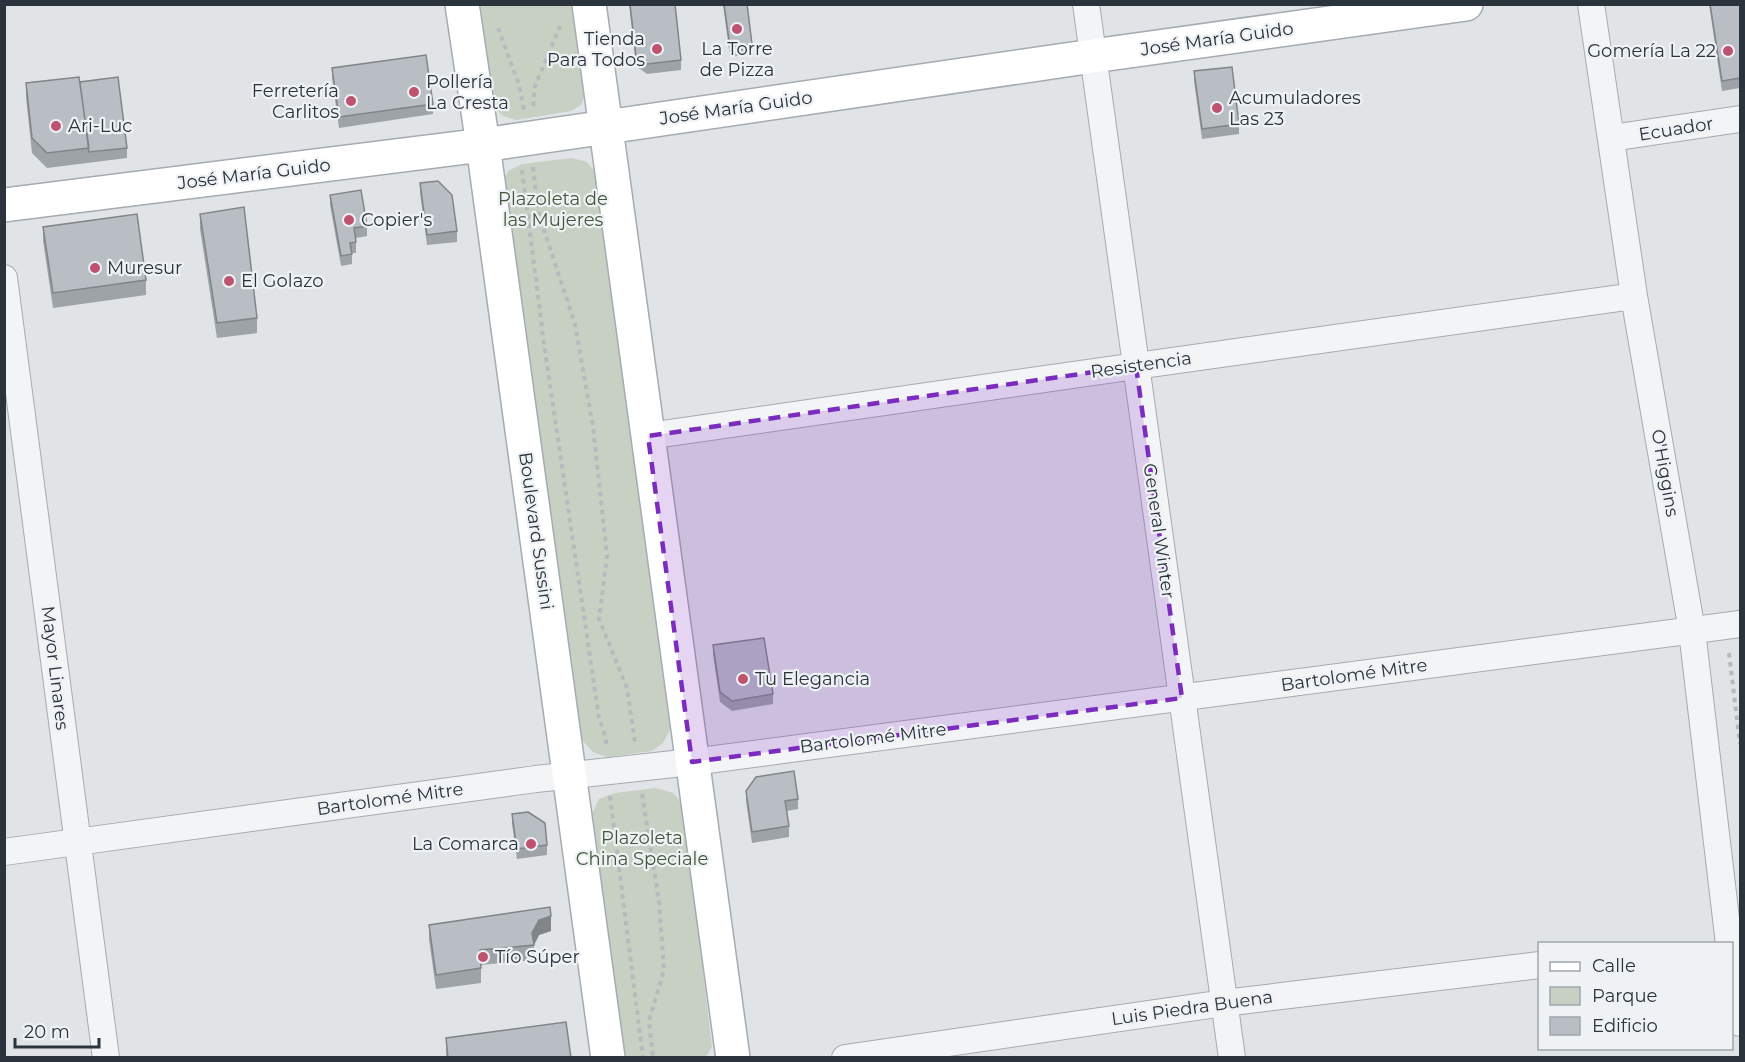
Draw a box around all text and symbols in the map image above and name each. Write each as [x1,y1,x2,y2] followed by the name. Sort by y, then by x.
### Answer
[1138,17,1295,61] street label: José María Guido
[730,22,744,36] marker: La Torre de Pizza
[547,28,645,71] place label: Tienda Para Todos
[700,38,774,81] place label: La Torre de Pizza
[1587,40,1716,62] place label: Gomería La 22
[650,42,664,56] marker: Tienda Para Todos
[1721,44,1735,58] marker: Gomería La 22
[426,71,509,114] place label: Pollería La Cresta
[252,80,339,123] place label: Ferretería Carlitos
[407,85,421,99] marker: Pollería La Cresta
[657,86,814,130] street label: José María Guido
[1229,87,1361,130] place label: Acumuladores Las 23
[344,94,358,108] marker: Ferretería Carlitos
[1210,101,1224,115] marker: Acumuladores Las 23
[1637,112,1715,146] street label: Ecuador
[68,115,132,137] place label: Ari-Luc
[49,119,63,133] marker: Ari-Luc
[175,154,332,194] street label: José María Guido
[498,188,608,231] park label: Plazoleta de las Mujeres
[361,209,432,231] place label: Copier's
[342,213,356,227] marker: Copier's
[107,257,182,279] place label: Muresur
[88,261,102,275] marker: Muresur
[241,270,324,292] place label: El Golazo
[222,274,236,288] marker: El Golazo
[1089,347,1193,383] street label: Resistencia
[1646,428,1684,519] street label: O'Higgins
[514,451,558,611] street label: Boulevard Sussini
[1139,462,1179,600] street label: General Winter
[36,605,74,732] street label: Mayor Linares
[1279,654,1429,696] street label: Bartolomé Mitre
[755,668,870,690] place label: Tu Elegancia
[736,672,750,686] marker: Tu Elegancia
[798,718,948,758] street label: Bartolomé Mitre
[315,778,465,820] street label: Bartolomé Mitre
[576,827,708,870] park label: Plazoleta China Speciale
[412,833,519,855] place label: La Comarca
[524,837,538,851] marker: La Comarca
[1538,942,1733,1050] legend
[495,946,580,968] place label: Tío Súper
[476,950,490,964] marker: Tío Súper
[1592,955,1636,977] text: Calle
[1592,985,1658,1007] text: Parque
[1110,986,1274,1030] street label: Luis Piedra Buena
[15,1011,99,1049] scale bar
[1592,1015,1658,1037] text: Edificio
[24,1021,70,1043] text: 20 m

